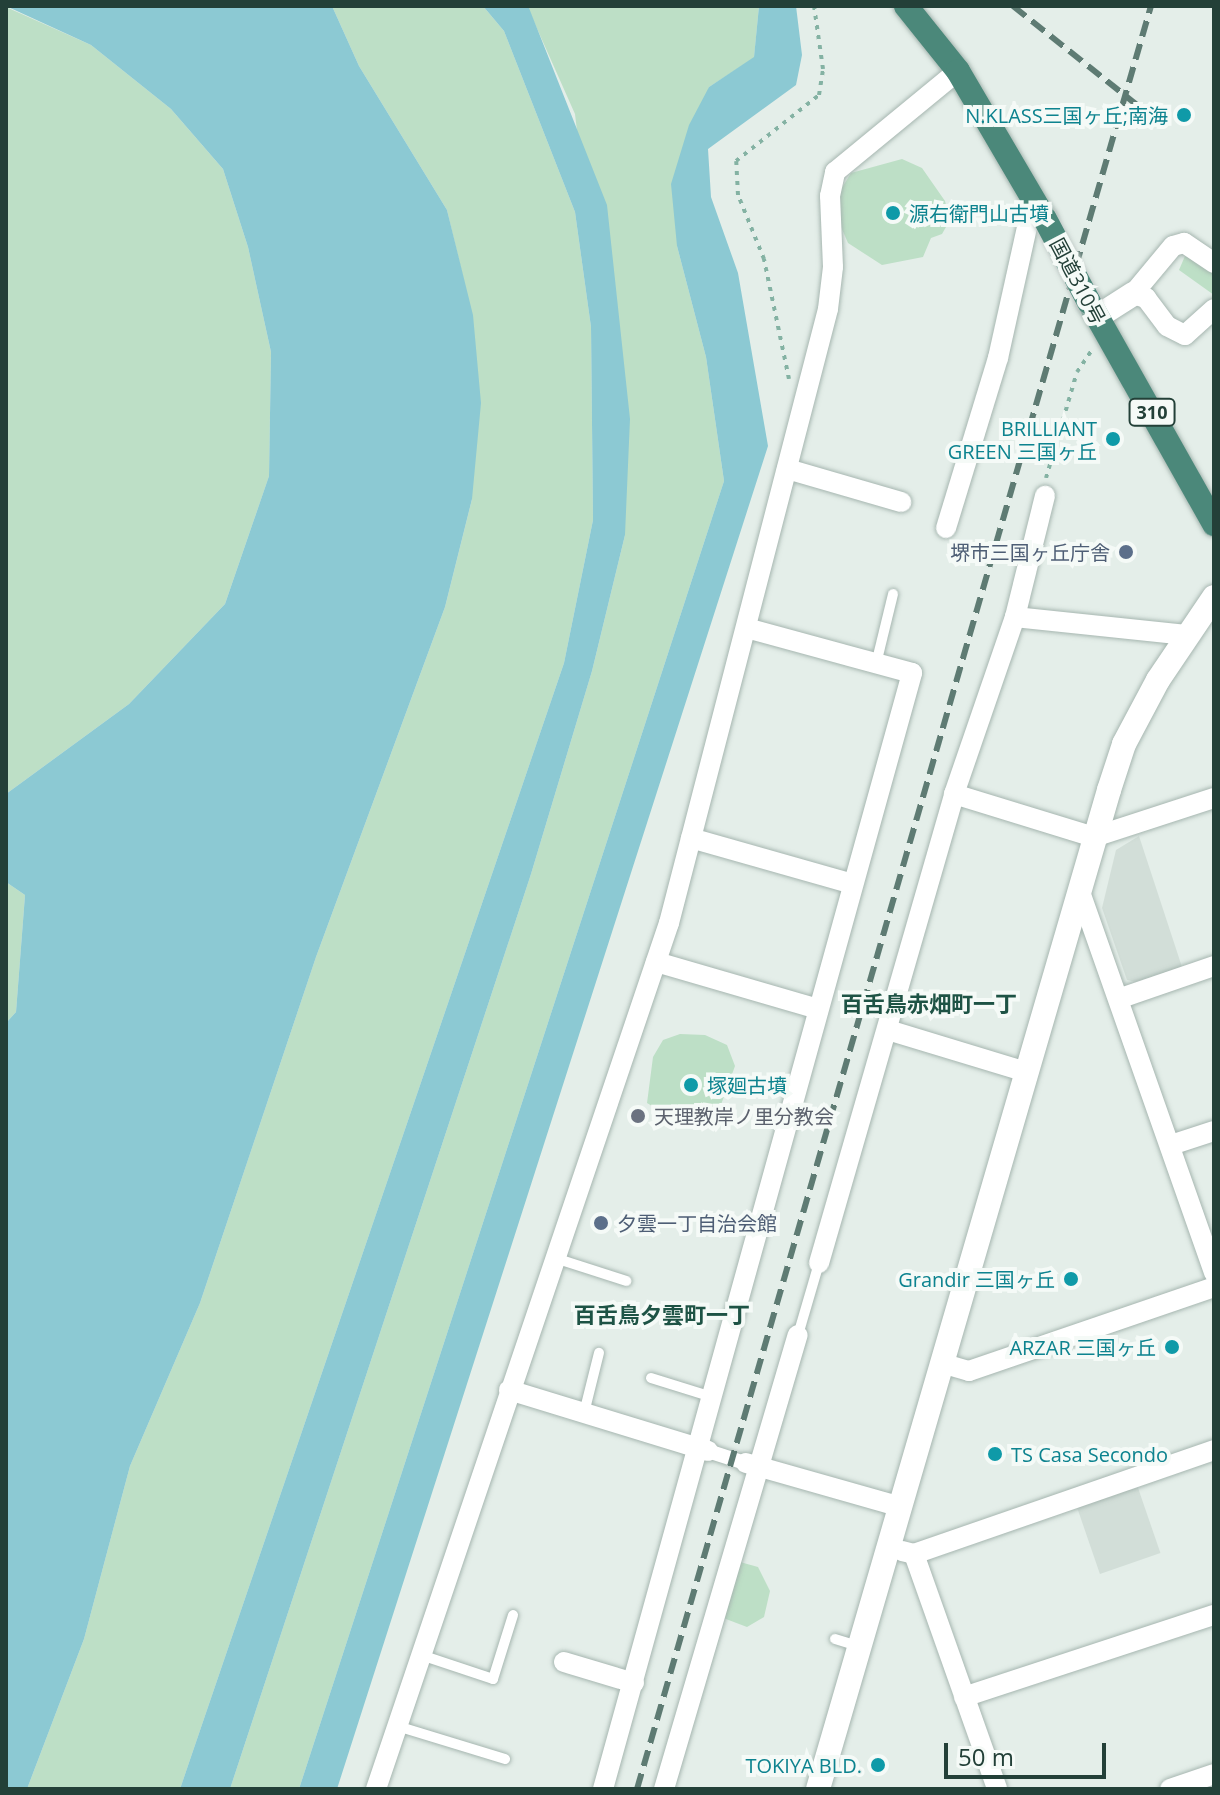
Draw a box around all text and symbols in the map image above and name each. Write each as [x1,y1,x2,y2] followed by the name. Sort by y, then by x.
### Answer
[965,103,1168,127] place label: N.KLASS三国ヶ丘;南海
[1175,106,1193,124] marker: N.KLASS三国ヶ丘;南海
[909,201,1049,225] place label: 源右衛門山古墳
[884,204,902,222] marker: 源右衛門山古墳
[1045,234,1111,328] street label: 国道310号
[1128,398,1176,426] road number: 310
[948,416,1097,463] place label: BRILLIANT GREEN 三国ヶ丘
[1104,430,1122,448] marker: BRILLIANT GREEN 三国ヶ丘
[950,540,1110,564] place label: 堺市三国ヶ丘庁舎
[1117,543,1135,561] marker: 堺市三国ヶ丘庁舎
[841,991,1017,1017] district label: 百舌鳥赤畑町一丁
[707,1073,787,1097] place label: 塚廻古墳
[682,1076,700,1094] marker: 塚廻古墳
[654,1104,834,1128] place label: 天理教岸ノ里分教会
[629,1107,647,1125] marker: 天理教岸ノ里分教会
[617,1211,777,1235] place label: 夕雲一丁自治会館
[592,1214,610,1232] marker: 夕雲一丁自治会館
[898,1267,1055,1291] place label: Grandir 三国ヶ丘
[1062,1270,1080,1288] marker: Grandir 三国ヶ丘
[574,1302,750,1328] district label: 百舌鳥夕雲町一丁
[1009,1335,1156,1359] place label: ARZAR 三国ヶ丘
[1163,1338,1181,1356] marker: ARZAR 三国ヶ丘
[1011,1442,1168,1466] place label: TS Casa Secondo
[986,1445,1004,1463] marker: TS Casa Secondo
[948,1727,1110,1777] scale bar
[958,1740,1014,1773] text: 50 m
[745,1753,862,1777] place label: TOKIYA BLD.
[869,1756,887,1774] marker: TOKIYA BLD.

